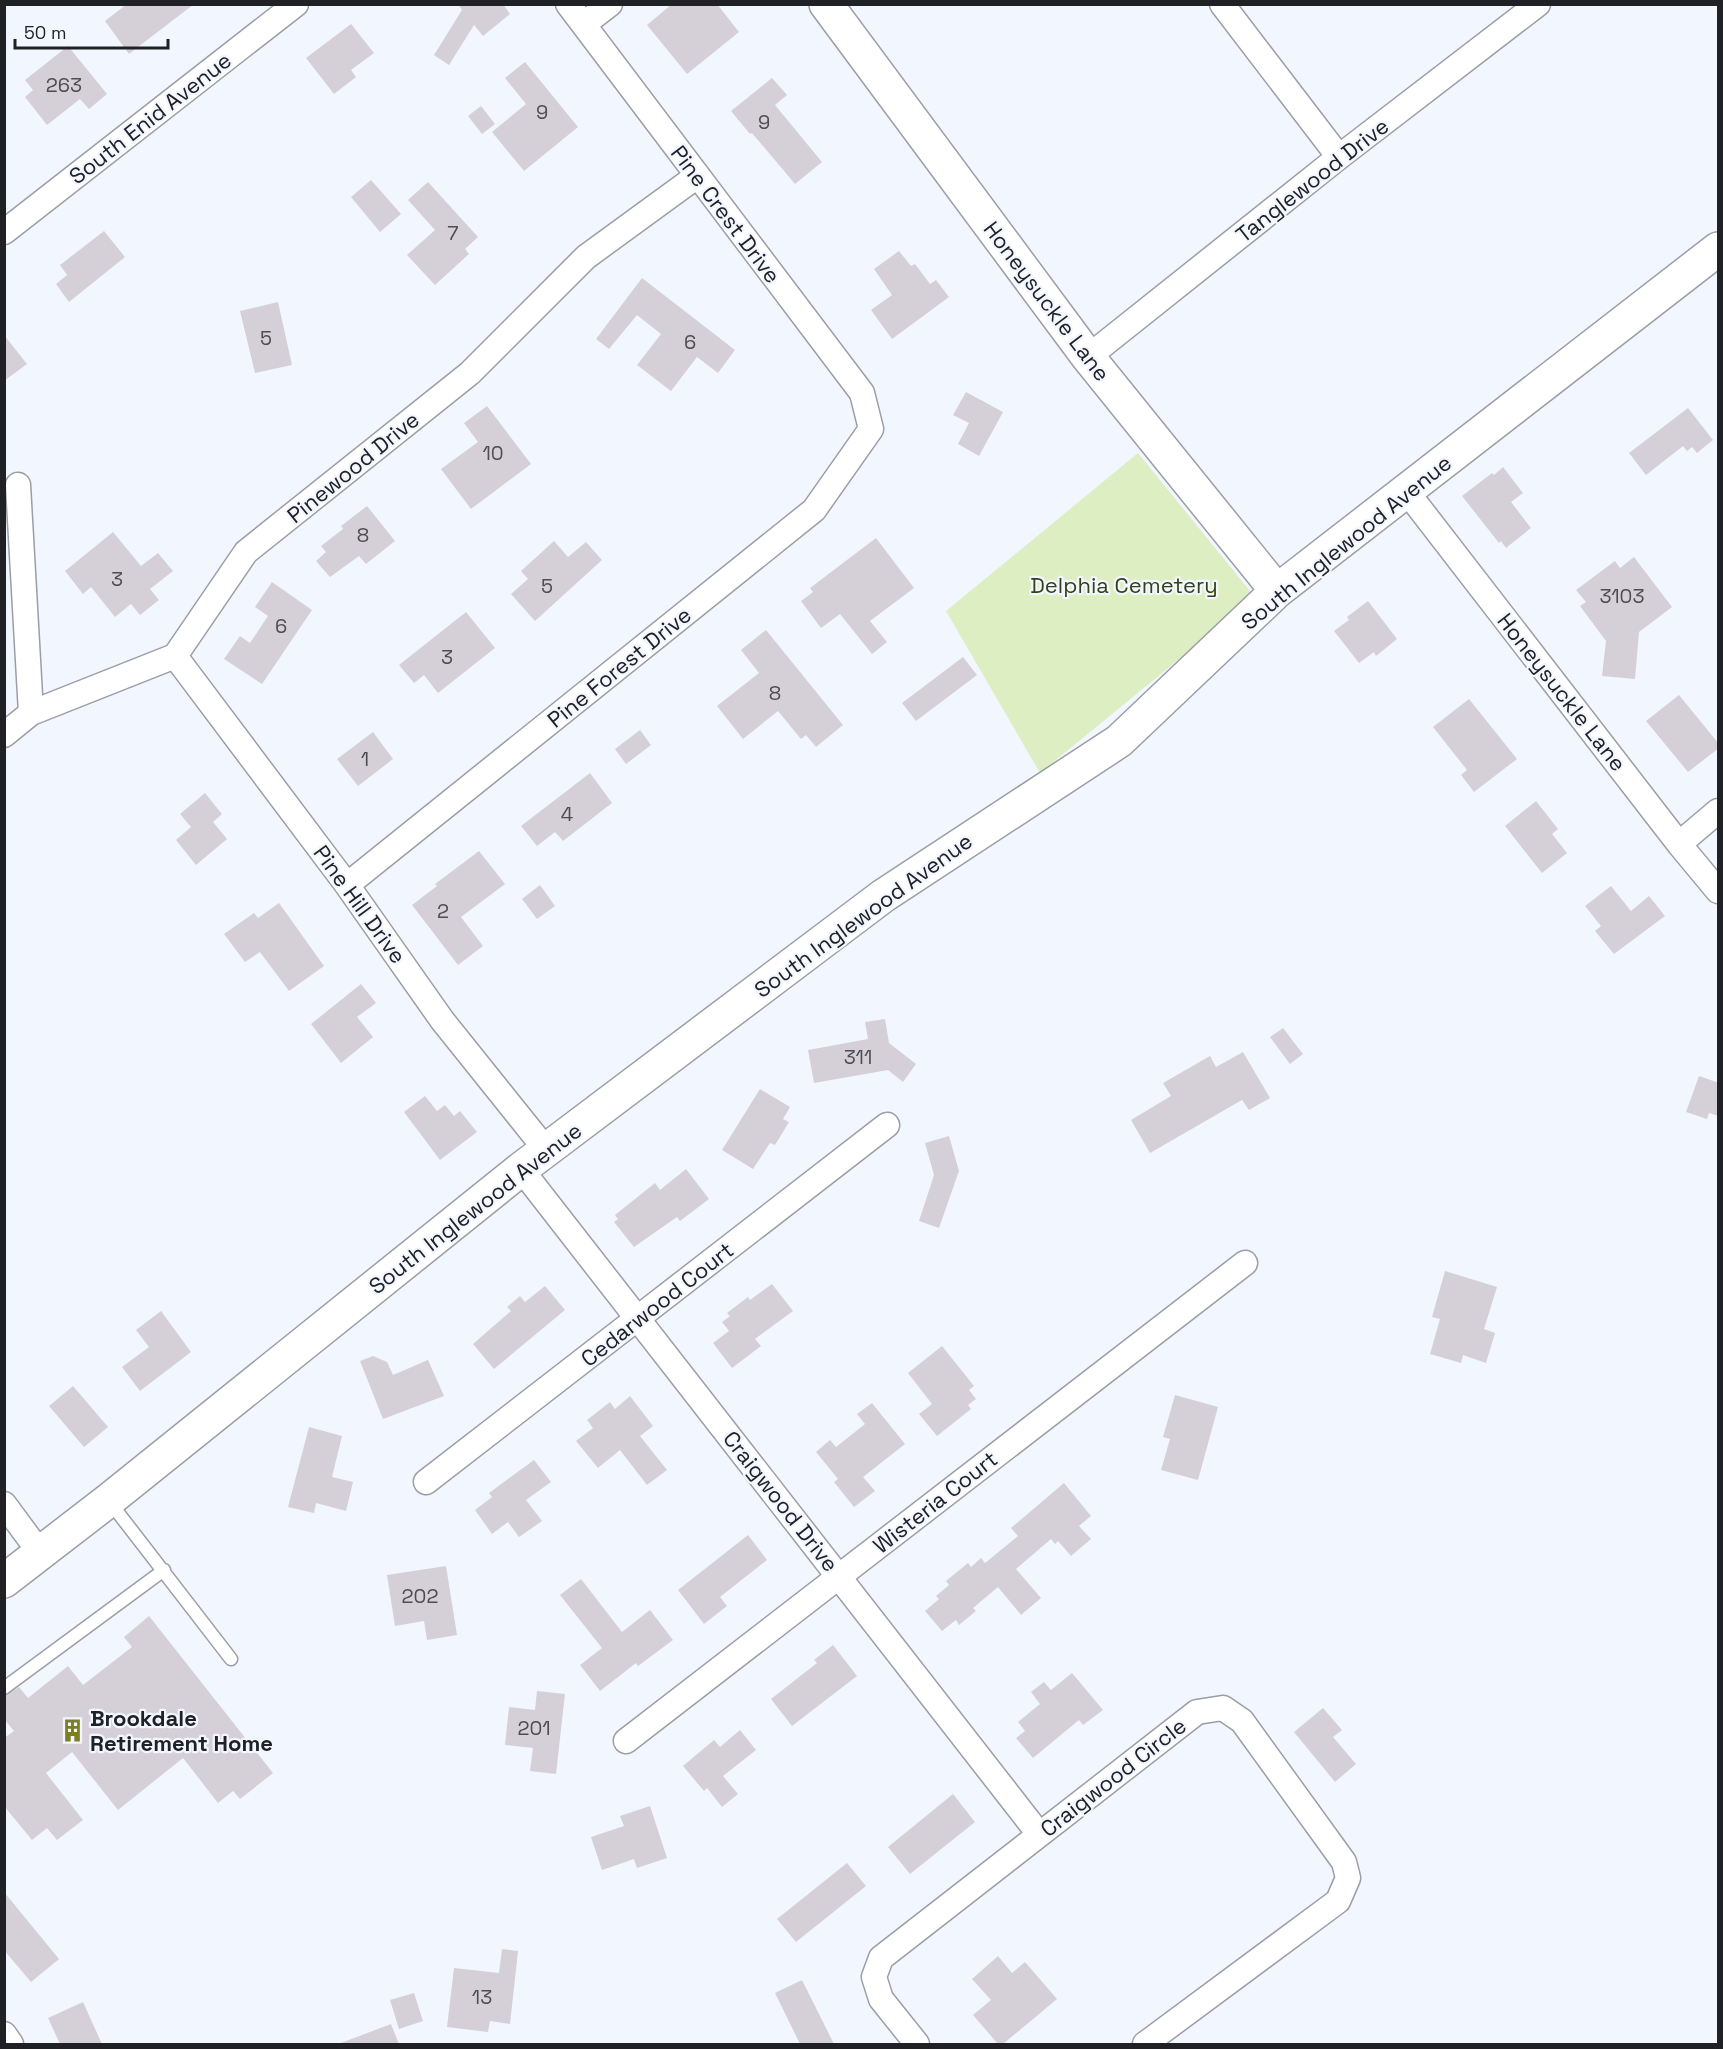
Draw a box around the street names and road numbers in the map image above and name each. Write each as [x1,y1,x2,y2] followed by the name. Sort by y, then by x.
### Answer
[63,46,237,190] street label: South Enid Avenue
[1230,112,1394,248] street label: Tanglewood Drive
[665,139,787,289] street label: Pine Crest Drive
[978,215,1116,387] street label: Honeysuckle Lane
[281,405,425,529] street label: Pinewood Drive
[1235,448,1457,636] street label: South Inglewood Avenue
[541,600,697,734] street label: Pine Forest Drive
[1491,607,1633,777] street label: Honeysuckle Lane
[748,826,978,1004] street label: South Inglewood Avenue
[308,839,412,969] street label: Pine Hill Drive
[363,1116,587,1300] street label: South Inglewood Avenue
[575,1236,739,1372] street label: Cedarwood Court
[717,1425,845,1577] street label: Craigwood Drive
[867,1445,1003,1559] street label: Wisteria Court
[1034,1711,1192,1843] street label: Craigwood Circle

